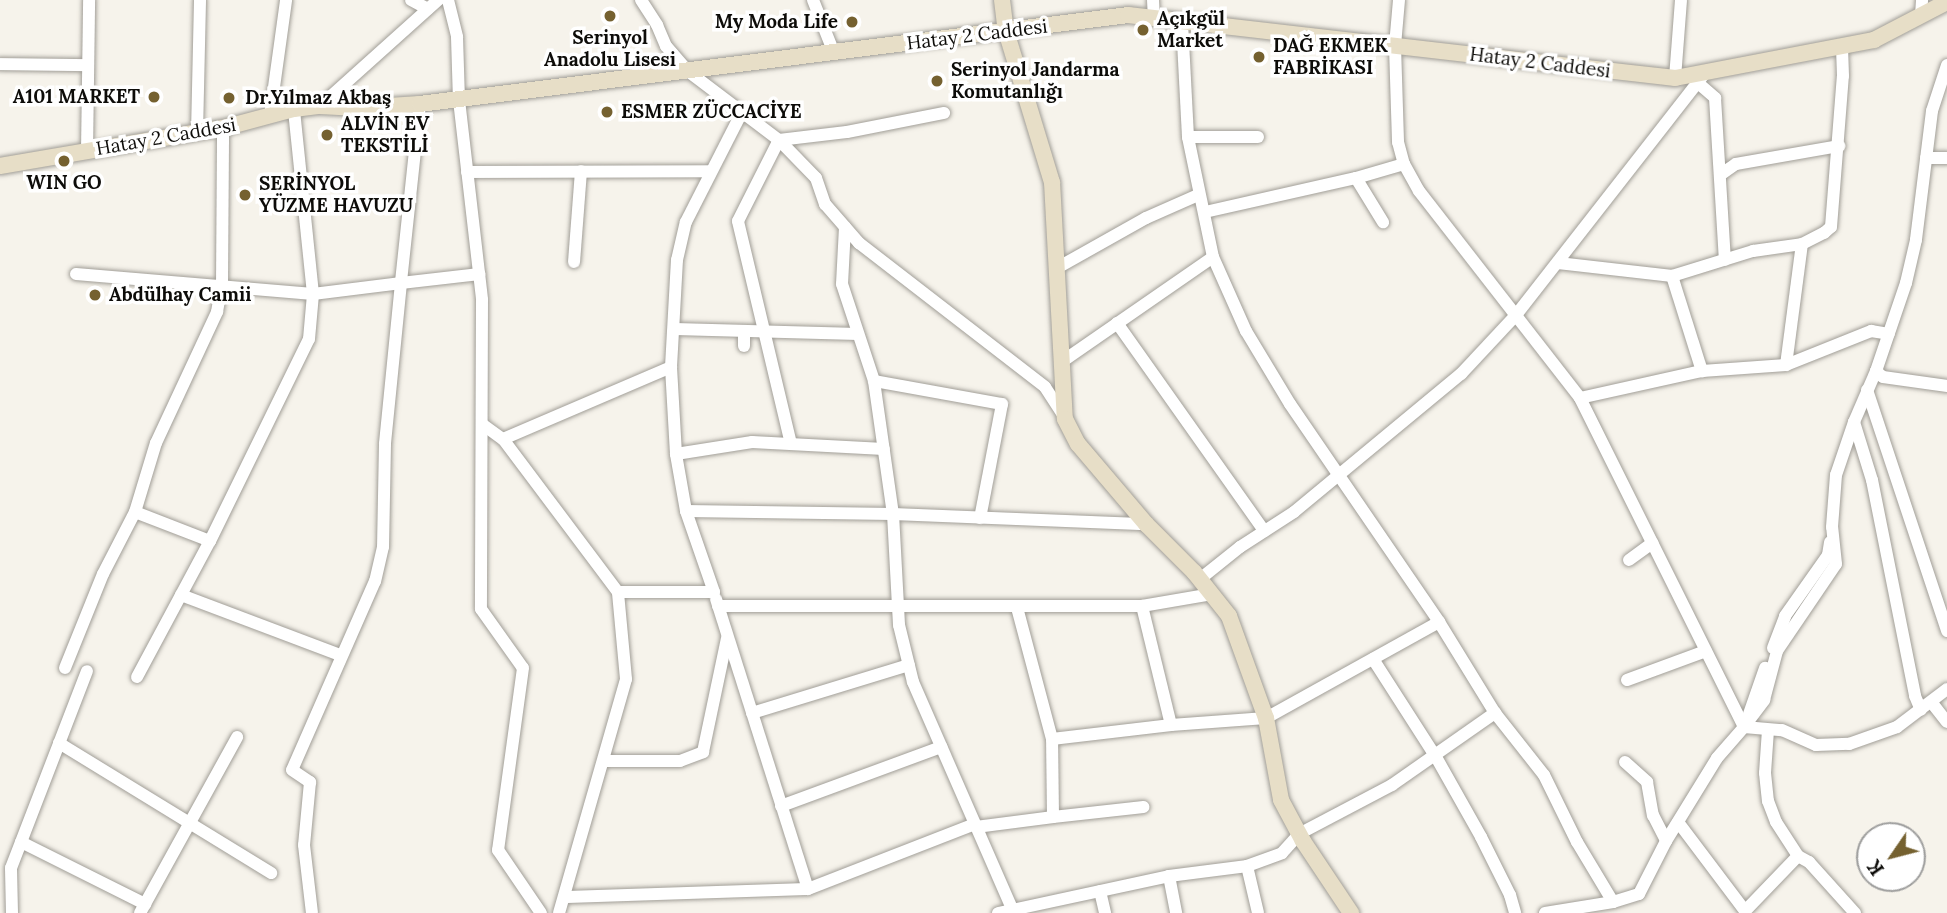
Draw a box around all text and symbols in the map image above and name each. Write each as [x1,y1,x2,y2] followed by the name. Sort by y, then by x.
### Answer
[602,8,618,24] marker: Serinyol Anadolu Lisesi
[1157,8,1225,52] place label: Açıkgül Market
[715,11,838,33] place label: My Moda Life
[844,14,860,30] marker: My Moda Life
[905,15,1049,55] street label: Hatay 2 Caddesi
[1135,22,1151,38] marker: Açıkgül Market
[544,27,676,71] place label: Serinyol Anadolu Lisesi
[1273,35,1388,79] place label: DAĞ EKMEK FABRİKASI
[1468,43,1612,83] street label: Hatay 2 Caddesi
[1251,49,1267,65] marker: DAĞ EKMEK FABRİKASI
[951,59,1120,103] place label: Serinyol Jandarma Komutanlığı
[929,73,945,89] marker: Serinyol Jandarma Komutanlığı
[13,86,140,108] place label: A101 MARKET
[245,87,391,109] place label: Dr.Yılmaz Akbaş
[219,88,239,108] marker: Dr.Yılmaz Akbaş
[146,89,162,105] marker: A101 MARKET
[621,101,802,123] place label: ESMER ZÜCCACİYE
[599,104,615,120] marker: ESMER ZÜCCACİYE
[94,113,238,161] street label: Hatay 2 Caddesi
[341,113,429,157] place label: ALVİN EV TEKSTİLİ
[319,127,335,143] marker: ALVİN EV TEKSTİLİ
[56,153,72,169] marker: WIN GO
[26,172,102,194] place label: WIN GO
[259,173,413,217] place label: SERİNYOL YÜZME HAVUZU
[237,187,253,203] marker: SERİNYOL YÜZME HAVUZU
[109,284,251,306] place label: Abdülhay Camii
[87,287,103,303] marker: Abdülhay Camii
[1856,822,1926,892] north arrow
[1862,855,1889,880] text: K

